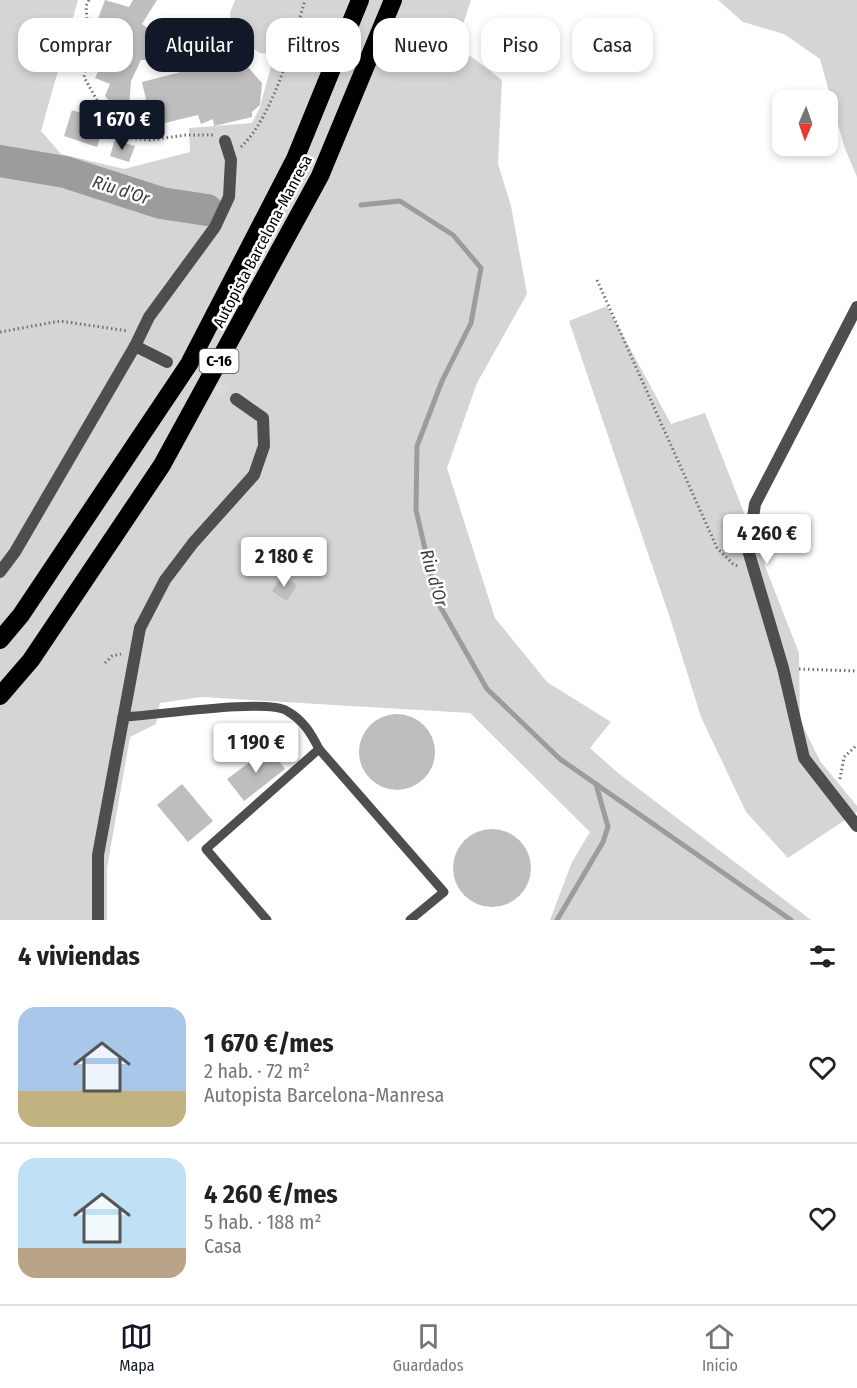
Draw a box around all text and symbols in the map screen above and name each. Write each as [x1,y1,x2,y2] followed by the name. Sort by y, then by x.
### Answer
[18,18,133,72] chip: Comprar
[145,18,254,72] chip: Alquilar
[266,18,361,72] chip: Filtros
[373,18,469,72] chip: Nuevo
[481,18,560,72] chip: Piso
[572,18,653,72] chip: Casa
[772,90,838,156] north arrow
[772,90,838,156] map controls
[67,100,177,151] pin: 1 670 €
[94,107,150,131] text: 1 670 €
[209,152,316,331] street label: Autopista Barcelona-Manresa
[90,171,153,210] water label: Riu d'Or
[200,349,238,373] road number: C-16
[712,514,822,565] pin: 4 260 €
[737,521,797,545] text: 4 260 €
[229,537,339,588] pin: 2 180 €
[255,544,313,568] text: 2 180 €
[415,547,453,610] water label: Riu d'Or
[201,723,311,774] pin: 1 190 €
[227,730,285,754] text: 1 190 €
[806,940,839,973] icon: filters
[18,941,140,972] text: 4 viviendas
[204,1028,334,1059] text: 1 670 €/mes
[66,1031,138,1103] icon: home
[806,1051,839,1084] icon: heart
[204,1059,310,1083] text: 2 hab. · 72 m²
[204,1083,444,1107] text: Autopista Barcelona-Manresa
[204,1179,338,1210] text: 4 260 €/mes
[66,1182,138,1254] icon: home
[806,1202,839,1235] icon: heart
[204,1210,322,1234] text: 5 hab. · 188 m²
[204,1234,242,1258] text: Casa
[119,1320,155,1375] tab: Mapa
[393,1320,464,1375] tab: Guardados
[702,1320,738,1375] tab: Inicio

